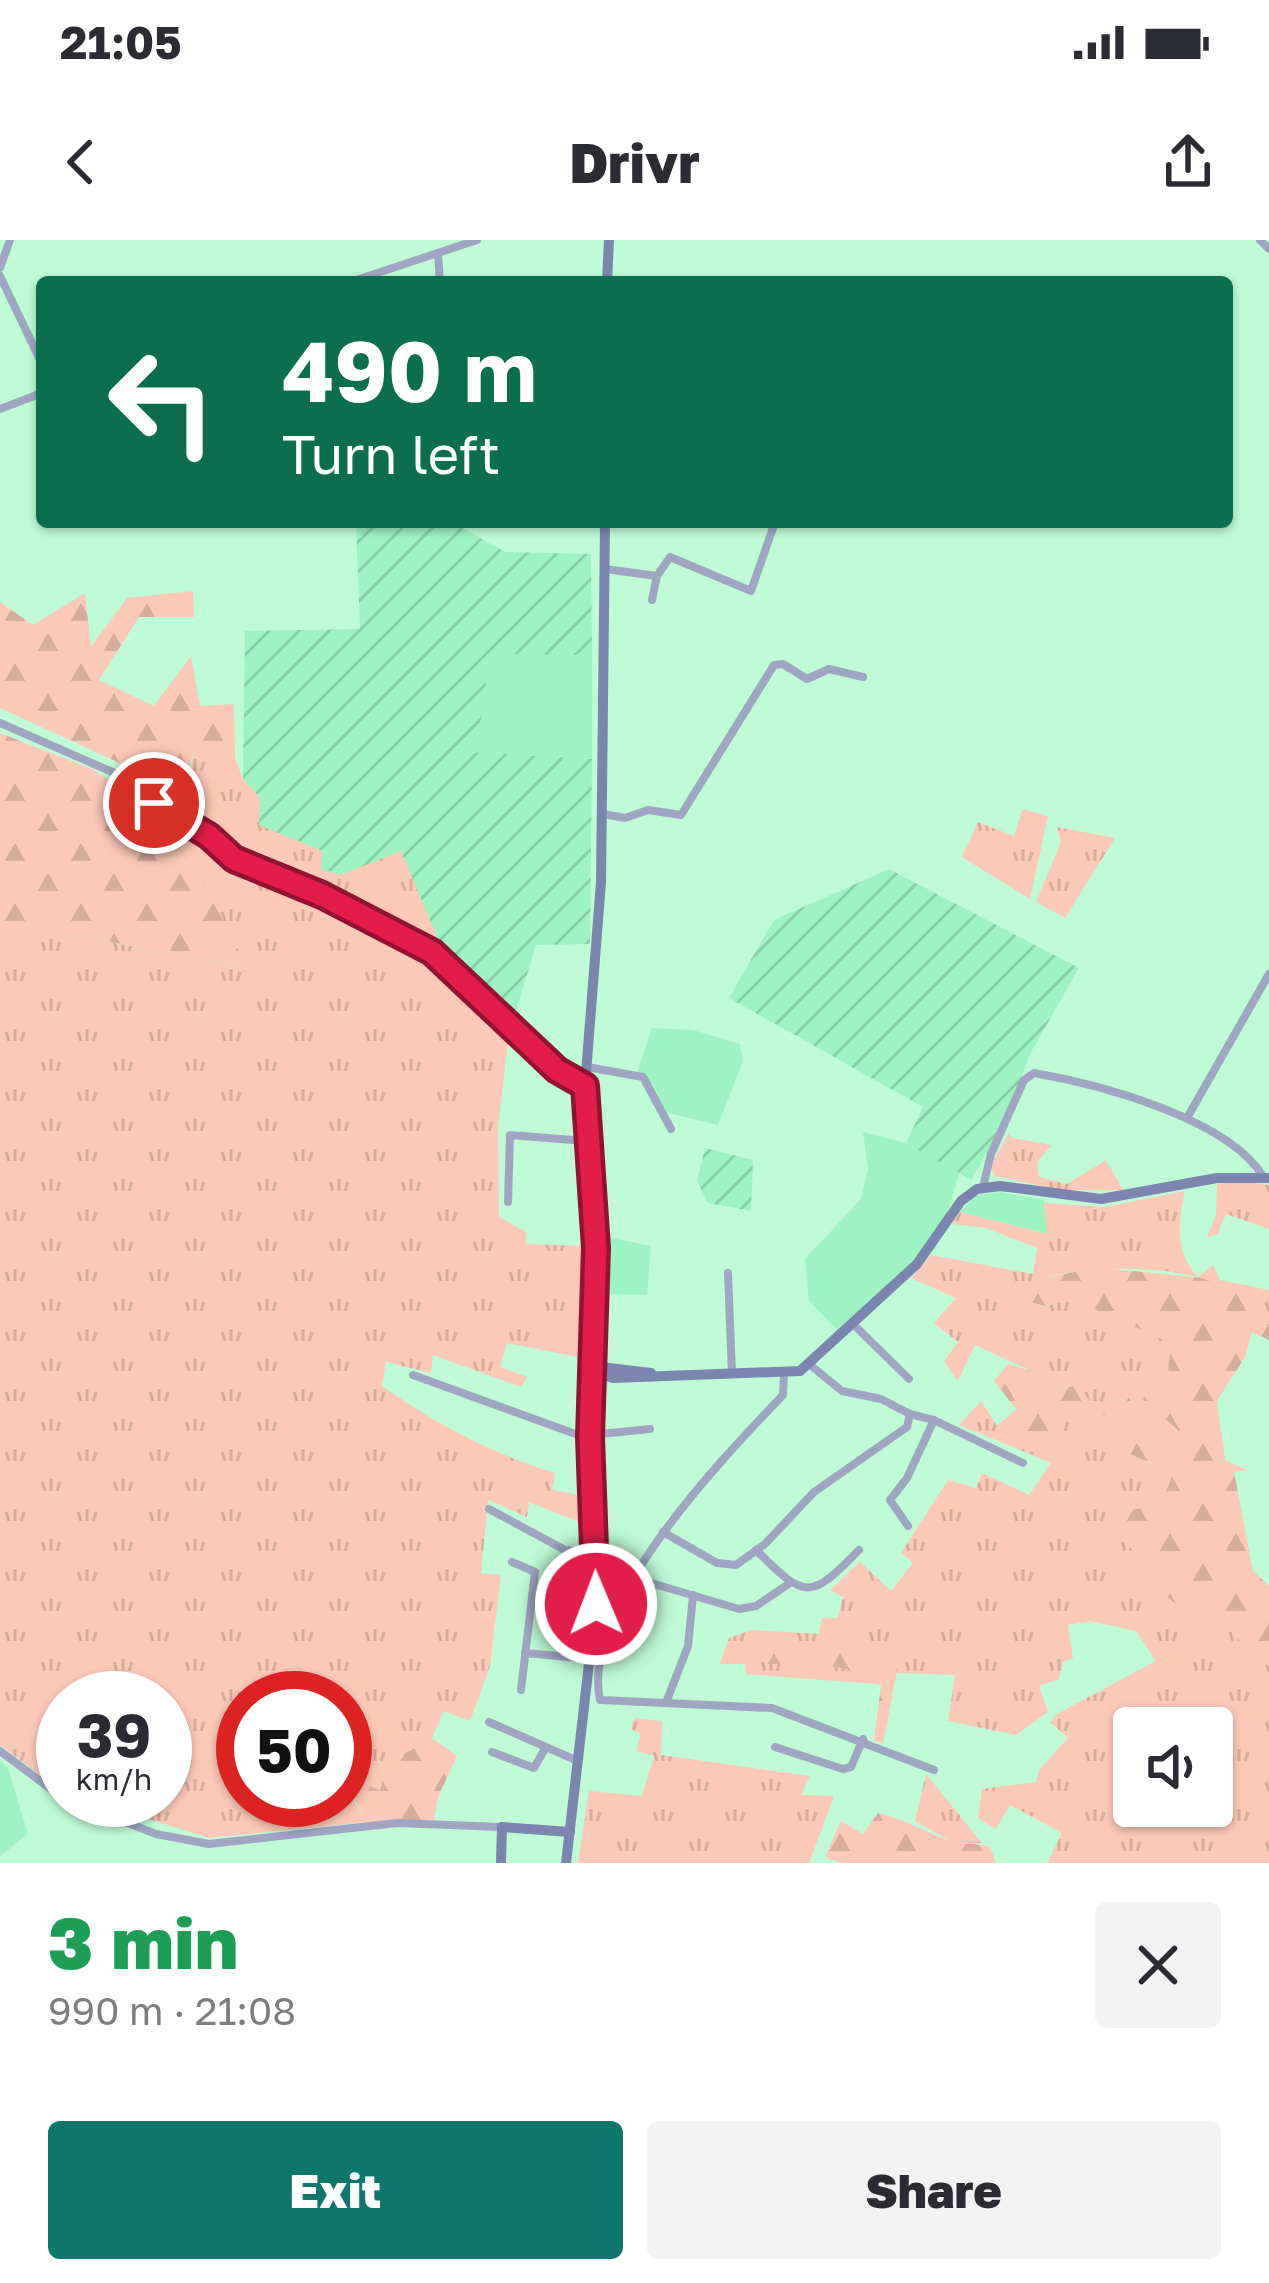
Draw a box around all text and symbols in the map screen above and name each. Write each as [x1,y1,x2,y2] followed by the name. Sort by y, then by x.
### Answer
[60,15,182,69] text: 21:05
[48,129,114,195] icon: back
[1155,129,1221,195] icon: share
[569,130,700,195] text: Drivr
[282,320,537,420] text: 490 m
[84,324,240,480] icon: left
[282,421,500,486] text: Turn left
[103,752,205,854] pin
[121,770,187,836] icon: arrive
[533,1541,659,1667] position arrow
[216,1671,372,1827] speed limit sign: 50
[77,1698,151,1770] text: 39
[1113,1707,1233,1827] map controls
[1113,1707,1233,1827] button: sound
[76,1761,152,1797] text: km/h
[48,1898,238,1985] text: 3 min
[1095,1902,1221,2028] button: close
[48,1987,296,2034] text: 990 m · 21:08
[48,2121,623,2259] button: Exit
[647,2121,1221,2259] button: Share

